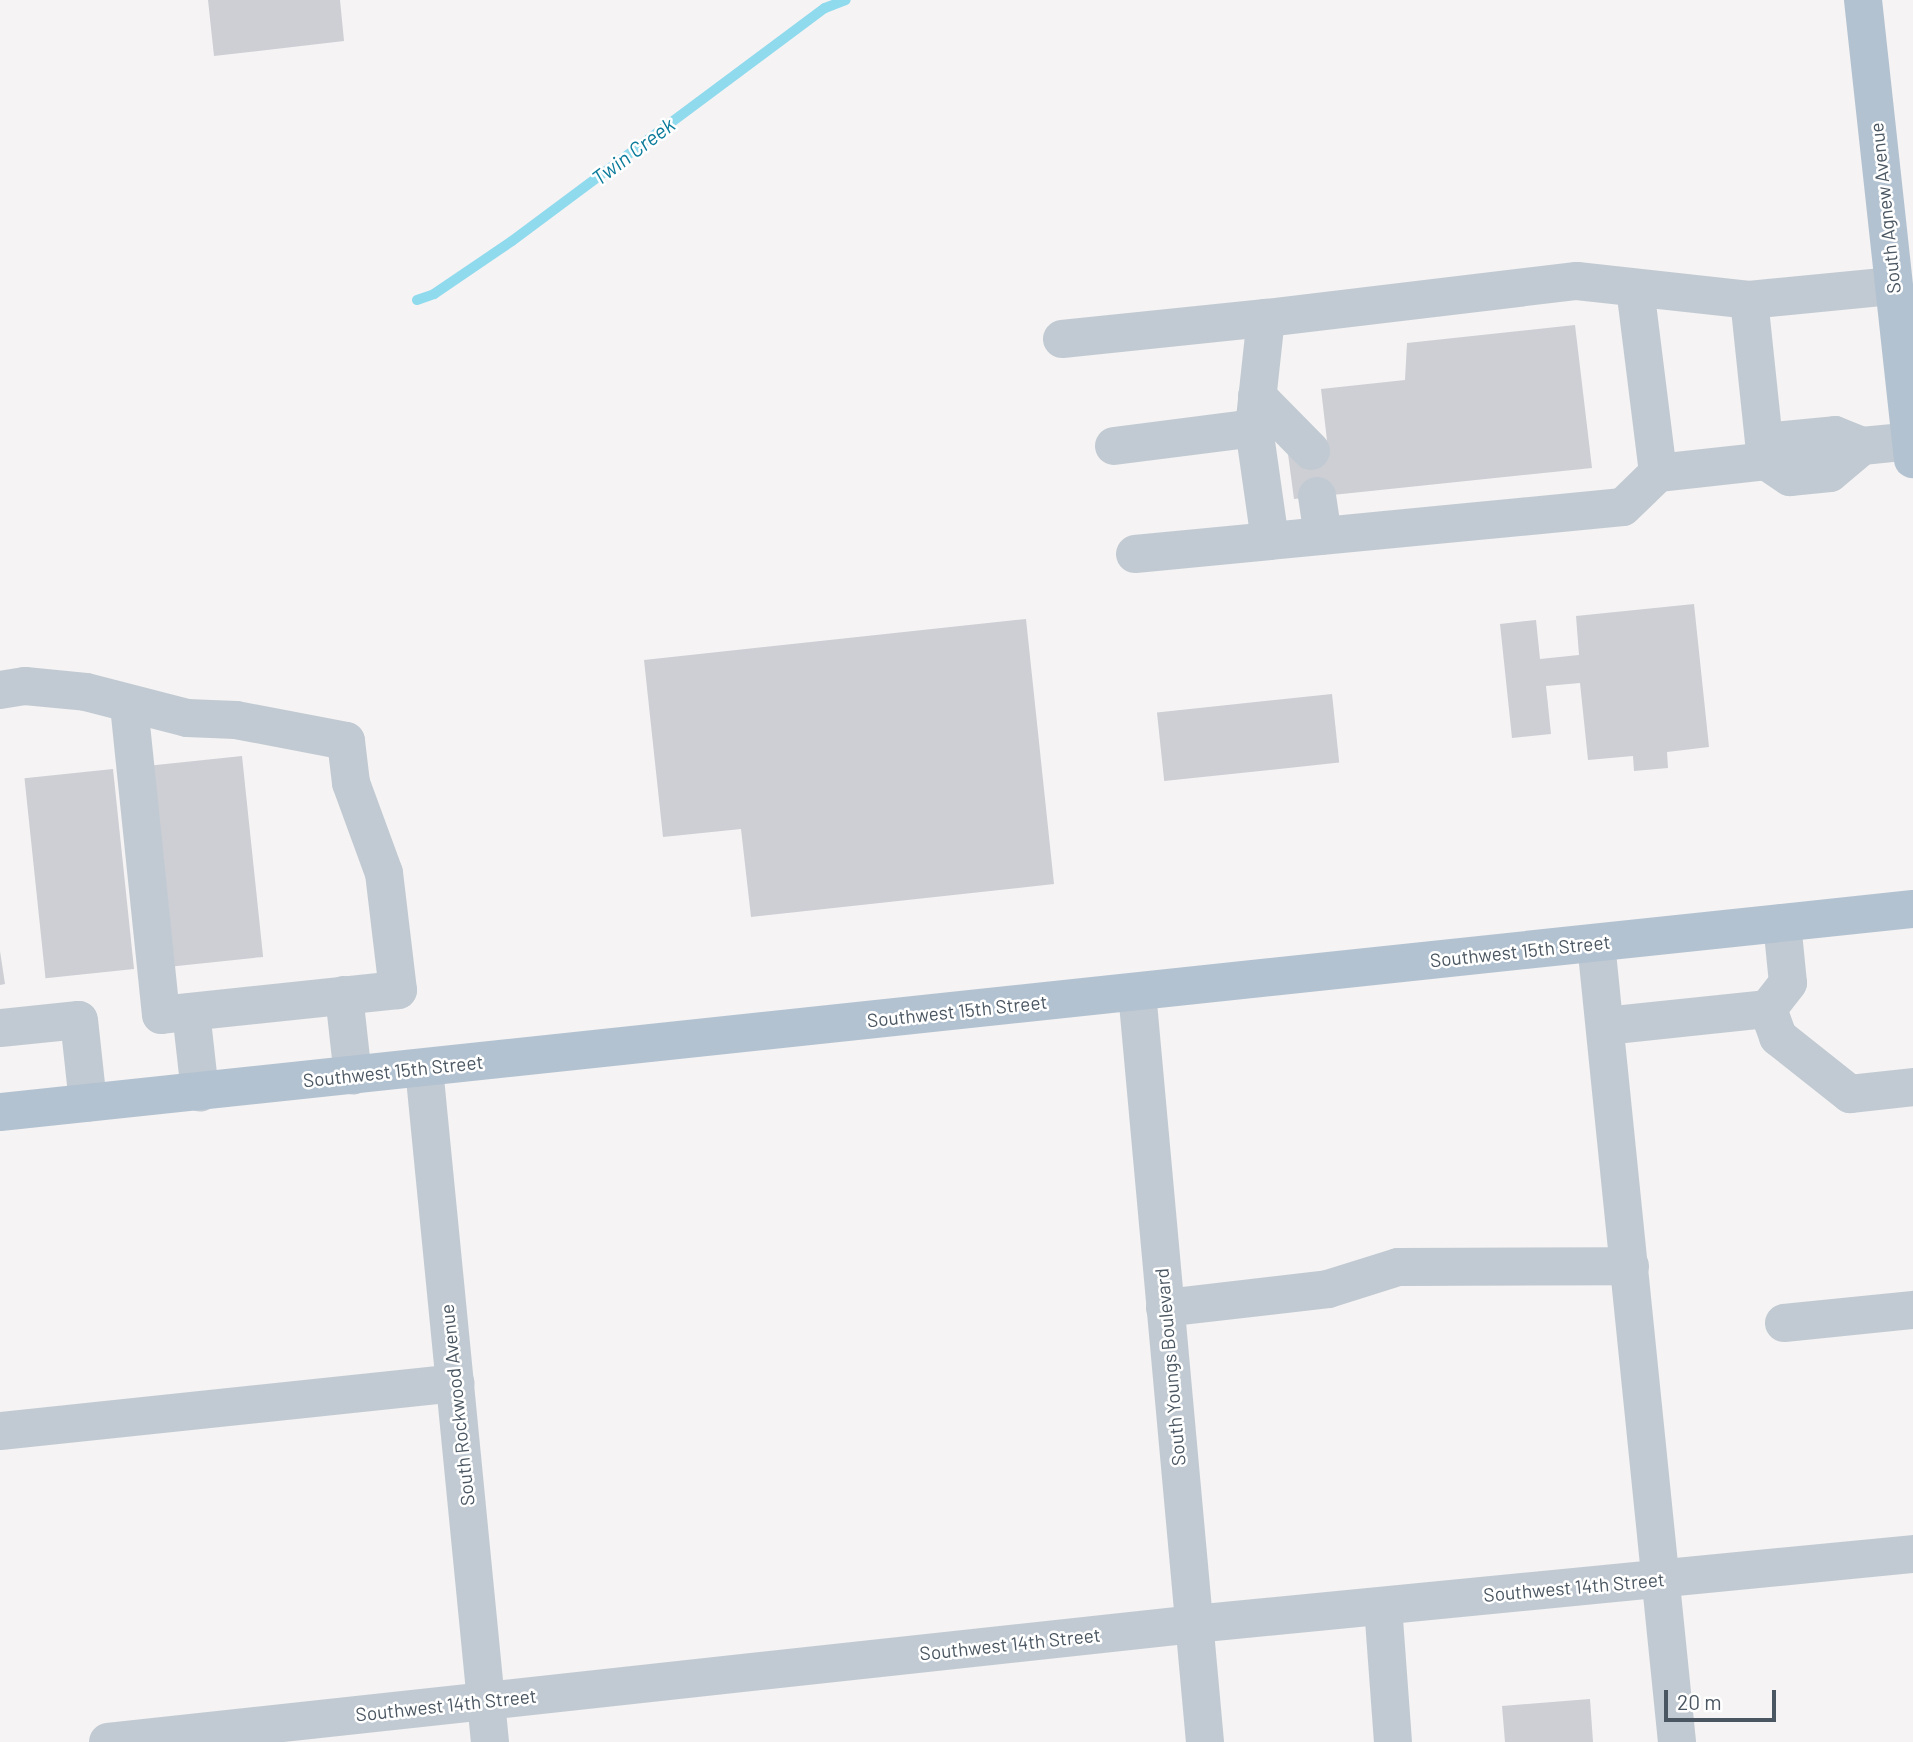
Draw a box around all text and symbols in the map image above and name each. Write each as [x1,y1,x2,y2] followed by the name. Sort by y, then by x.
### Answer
[587,112,679,190] water label: Twin Creek
[1865,121,1905,295] street label: South Agnew Avenue
[1429,930,1611,972] street label: Southwest 15th Street
[866,990,1048,1032] street label: Southwest 15th Street
[302,1050,484,1092] street label: Southwest 15th Street
[1150,1267,1190,1467] street label: South Youngs Boulevard
[435,1303,479,1507] street label: South Rockwood Avenue
[1482,1568,1666,1606] street label: Southwest 14th Street
[918,1623,1102,1665] street label: Southwest 14th Street
[1668,1676,1780,1720] scale bar
[354,1684,538,1726] street label: Southwest 14th Street
[1677,1689,1722,1714] text: 20 m

